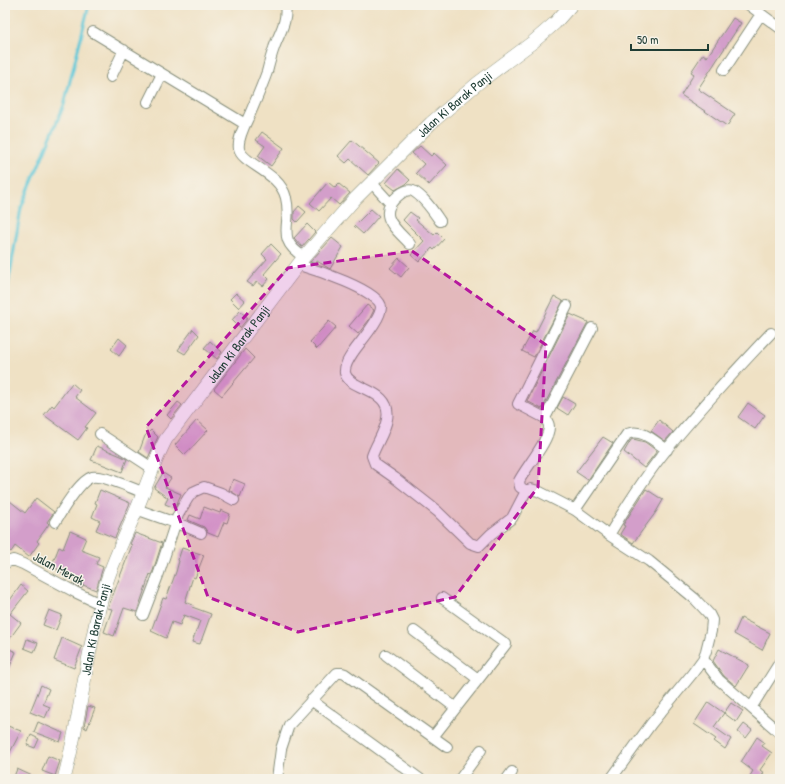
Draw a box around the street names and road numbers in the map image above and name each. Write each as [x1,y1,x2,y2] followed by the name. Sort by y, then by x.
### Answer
[413,67,496,141] street label: Jalan Ki Barak Panji
[203,301,274,387] street label: Jalan Ki Barak Panji
[30,547,88,589] street label: Jalan Merak
[76,581,114,677] street label: Jalan Ki Barak Panji

